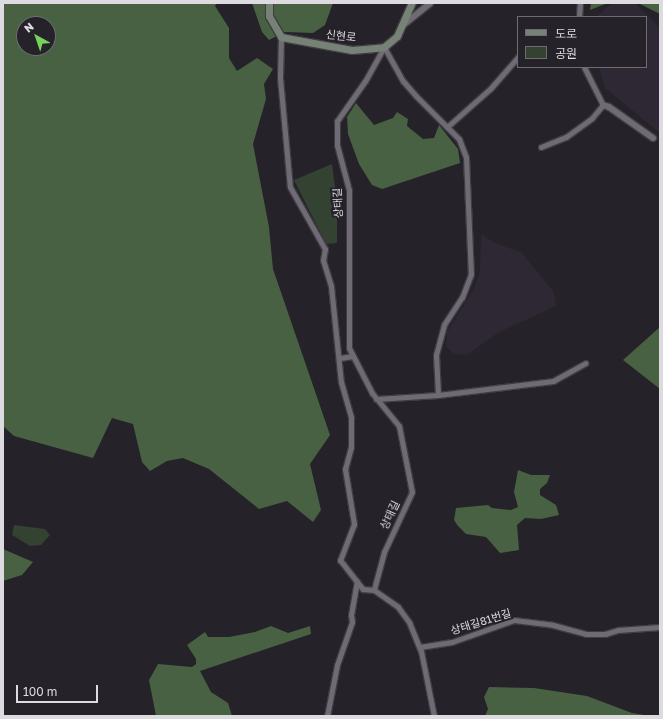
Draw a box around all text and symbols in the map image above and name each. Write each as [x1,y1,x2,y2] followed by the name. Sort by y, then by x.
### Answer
[16,16,56,56] north arrow
[517,16,647,68] legend
[21,20,36,35] text: N
[555,26,577,41] text: 도로
[325,28,357,44] street label: 신현로
[555,46,577,61] text: 공원
[331,187,345,219] street label: 상태길
[378,498,402,532] street label: 상태길
[449,607,513,637] street label: 상태길81번길
[18,677,100,703] scale bar
[23,684,57,699] text: 100 m

